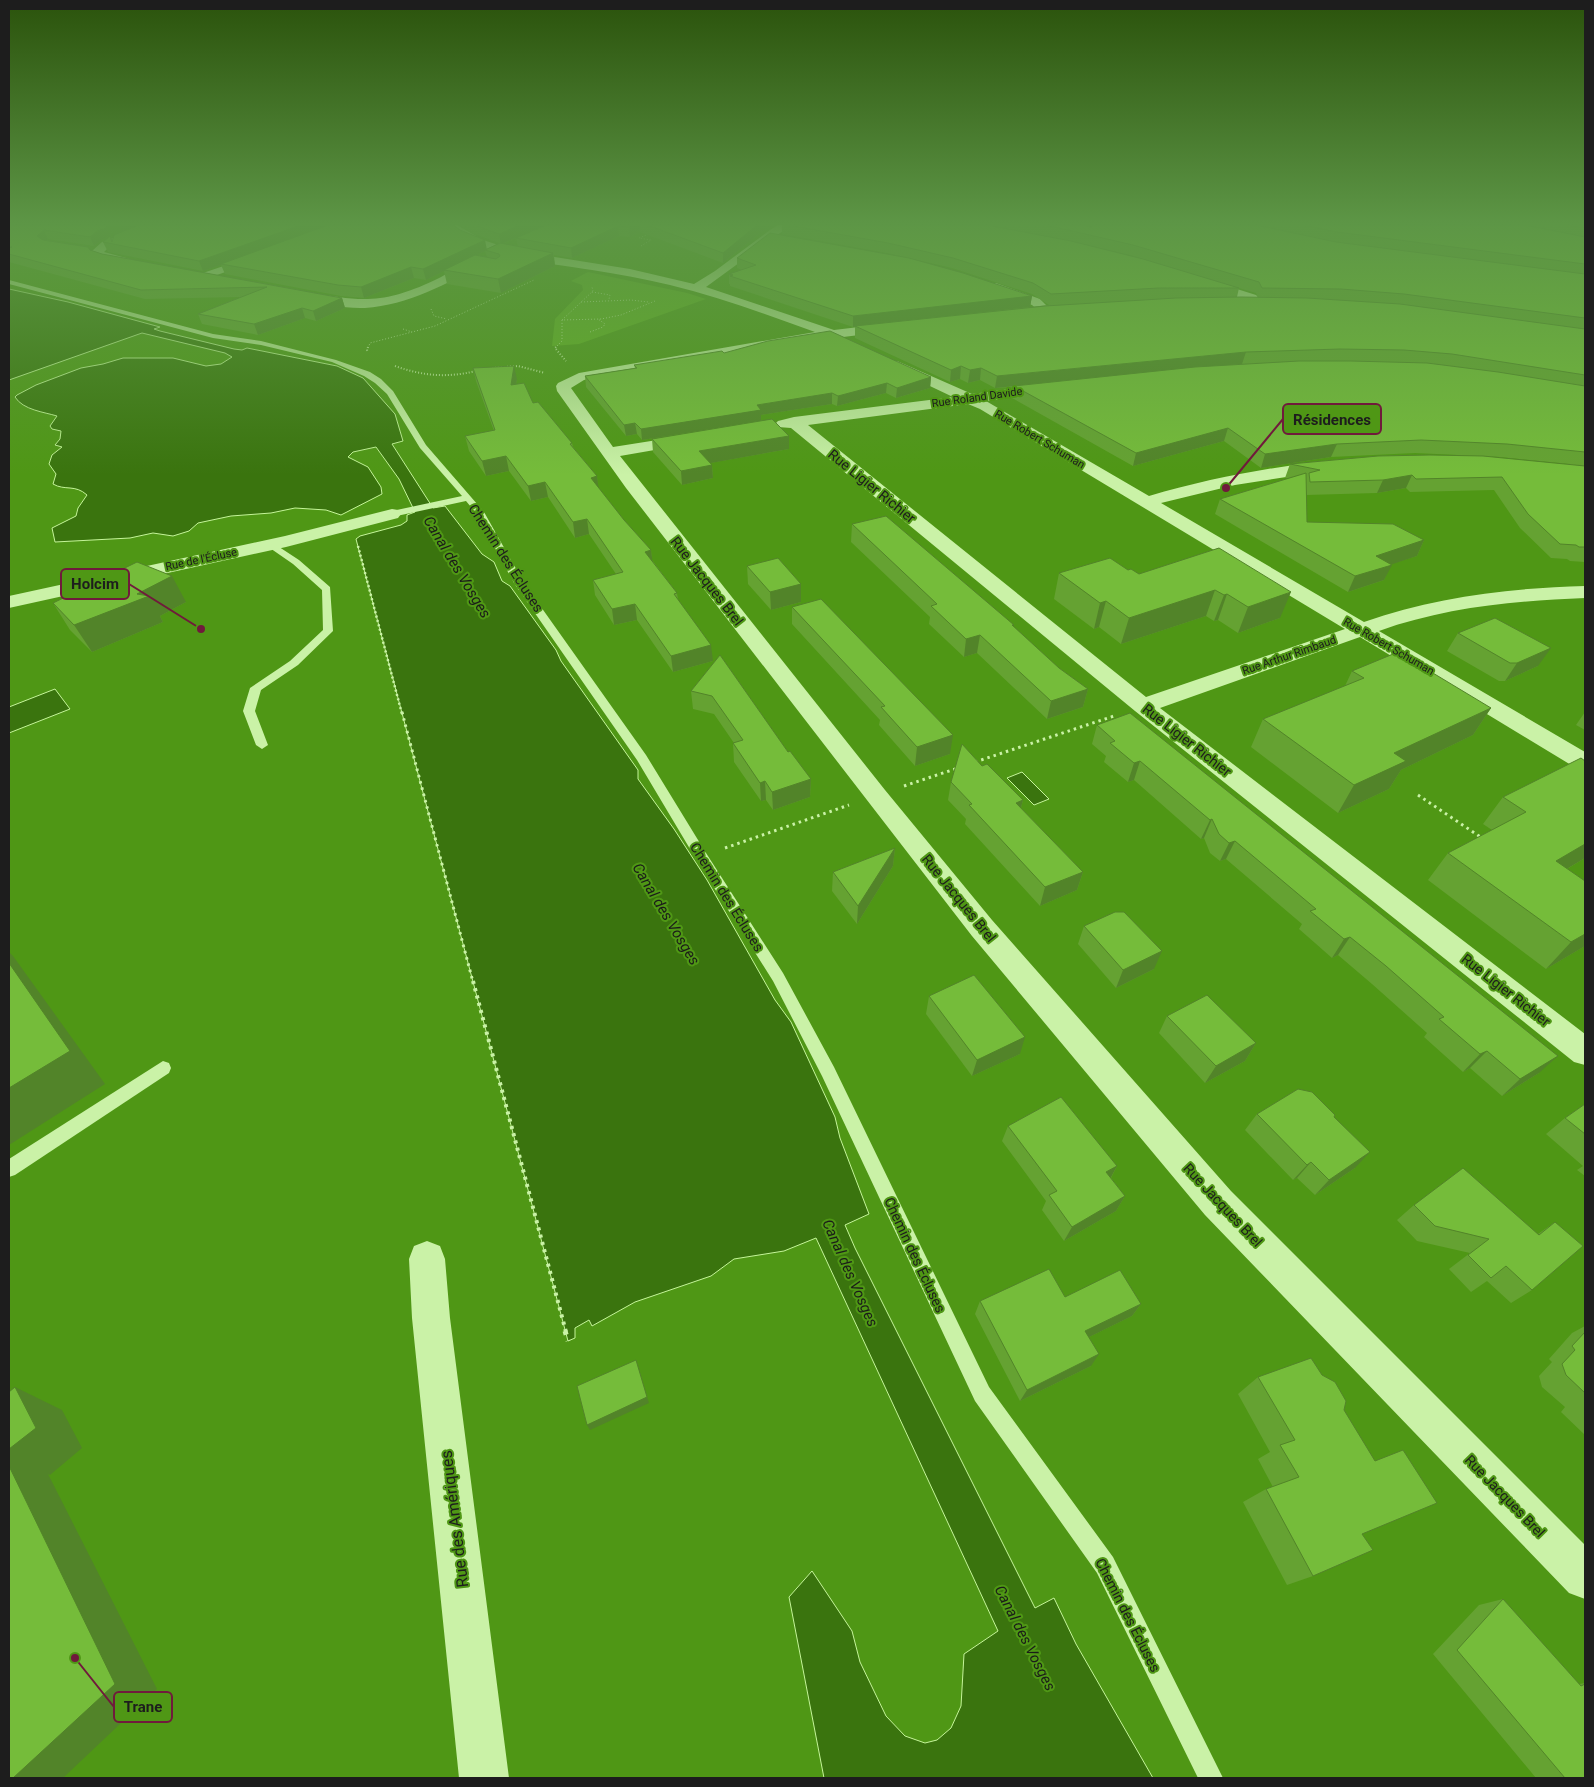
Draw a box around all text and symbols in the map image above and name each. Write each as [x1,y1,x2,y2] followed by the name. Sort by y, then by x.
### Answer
[931,385,1023,410] street label: Rue Roland Davide
[1283,404,1381,434] callout: Résidences
[992,407,1087,472] street label: Rue Robert Schuman
[1293,411,1371,429] text: Résidences
[825,446,919,526] street label: Rue Ligier Richier
[465,501,548,615] street label: Chemin des Écluses
[419,513,495,621] water label: Canal des Vosges
[667,534,747,628] street label: Rue Jacques Brel
[164,546,238,573] street label: Rue de l'Écluse
[61,569,129,599] callout: Holcim
[71,575,119,593] text: Holcim
[1341,615,1437,678] street label: Rue Robert Schuman
[1241,633,1338,678] street label: Rue Arthur Rimbaud
[1140,701,1235,780] street label: Rue Ligier Richier
[687,839,768,954] street label: Chemin des Écluses
[919,851,999,945] street label: Rue Jacques Brel
[628,860,704,968] water label: Canal des Vosges
[1459,951,1554,1030] street label: Rue Ligier Richier
[1180,1160,1266,1250] street label: Rue Jacques Brel
[881,1194,950,1315] street label: Chemin des Écluses
[818,1216,882,1330] water label: Canal des Vosges
[437,1449,472,1588] street label: Rue des Amériques
[1462,1452,1548,1540] street label: Rue Jacques Brel
[1092,1555,1164,1674] street label: Chemin des Écluses
[991,1582,1059,1694] water label: Canal des Vosges
[114,1692,172,1722] callout: Trane
[124,1698,162,1716] text: Trane

